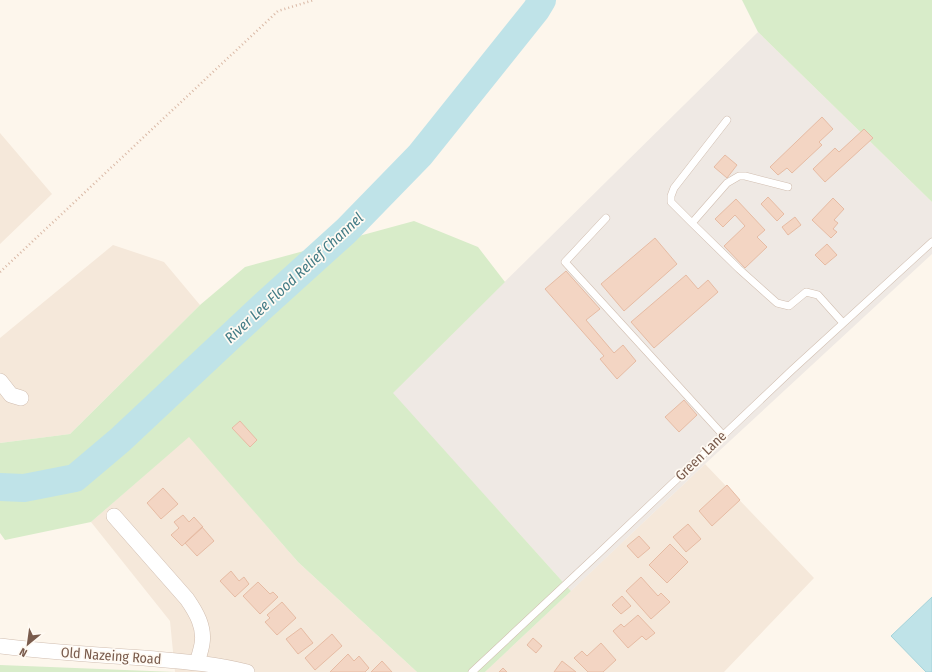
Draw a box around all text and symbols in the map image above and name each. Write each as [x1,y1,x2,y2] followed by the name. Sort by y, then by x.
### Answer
[221,209,367,347] water label: River Lee Flood Relief Channel
[672,428,730,484] street label: Green Lane
[8,624,48,664] north arrow
[60,644,162,668] street label: Old Nazeing Road
[17,645,29,660] text: N

